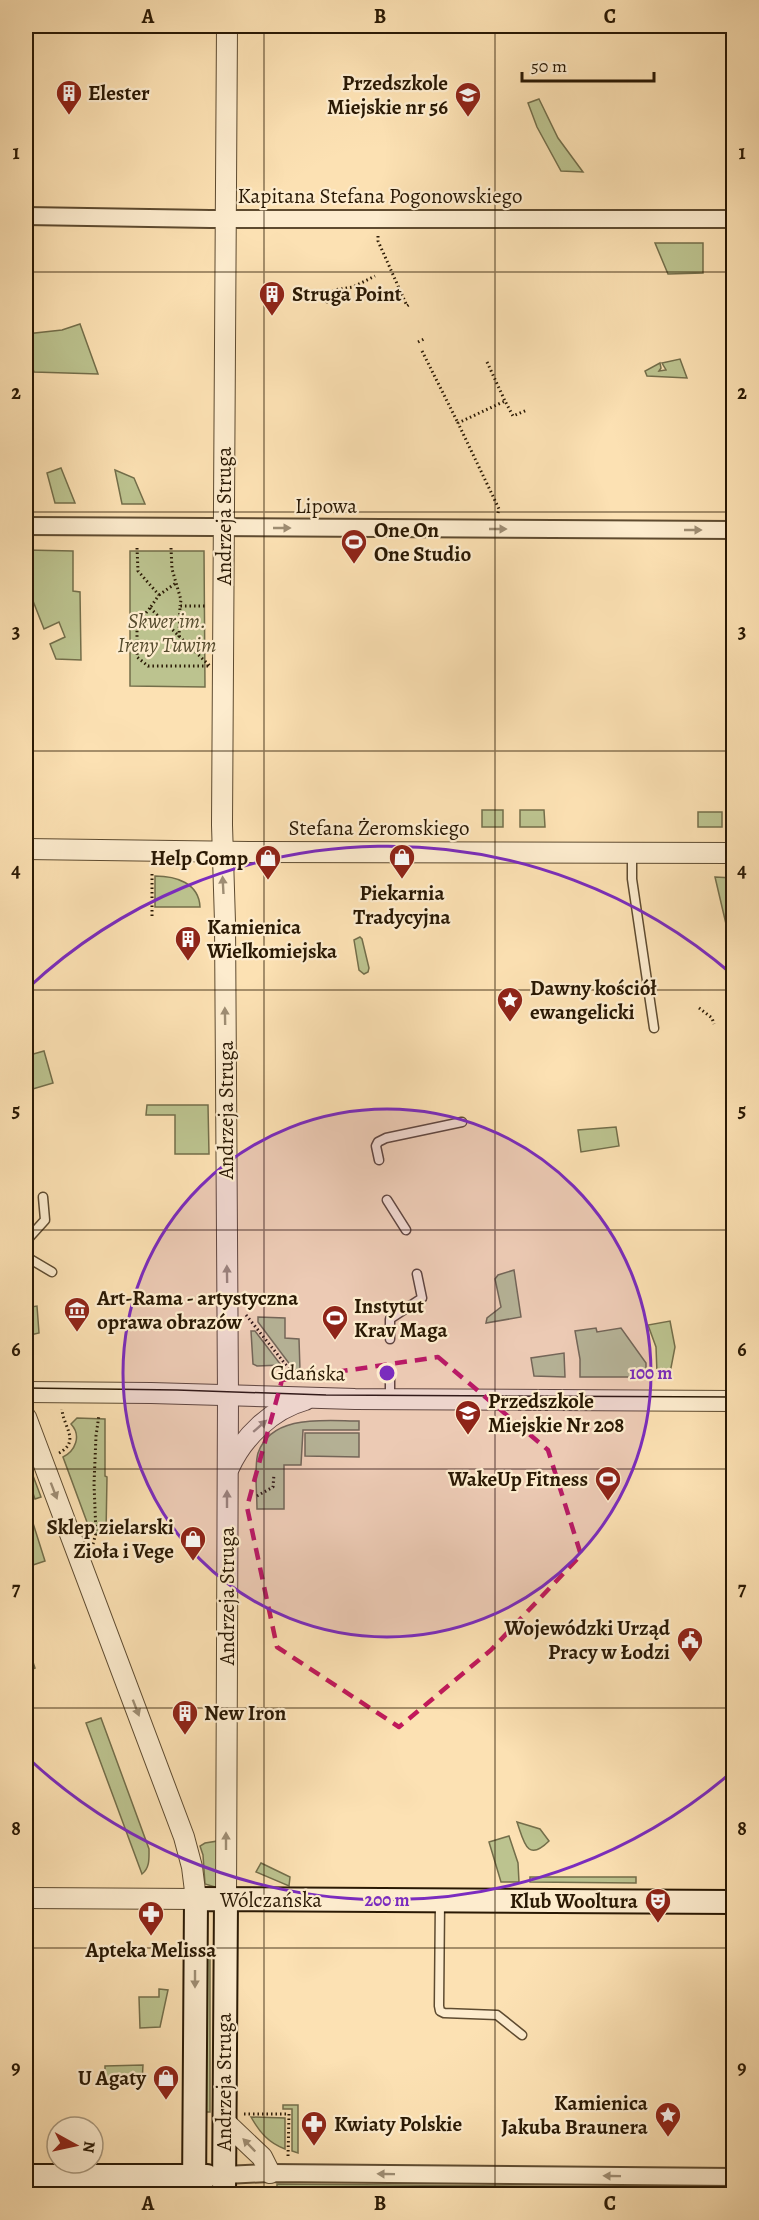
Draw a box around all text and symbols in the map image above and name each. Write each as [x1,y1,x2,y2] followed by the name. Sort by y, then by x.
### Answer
[141,3,155,30] text: A
[374,3,386,30] text: B
[604,3,616,30] text: C
[522,45,654,83] scale bar
[531,54,567,78] text: 50 m
[327,69,448,121] place label: Przedszkole Miejskie nr 56
[54,78,84,116] building icon: Elester
[88,79,150,107] place label: Elester
[453,80,483,118] school or university icon: Przedszkole Miejskie nr 56
[12,139,20,166] text: 1
[738,139,746,166] text: 1
[238,182,522,210] street label: Kapitana Stefana Pogonowskiego
[257,279,287,317] building icon: Struga Point
[292,280,402,308] place label: Struga Point
[11,379,21,406] text: 2
[737,379,747,406] text: 2
[210,447,238,586] street label: Andrzeja Struga
[295,492,357,520] street label: Lipowa
[374,516,471,568] place label: One On One Studio
[273,523,292,533] one-way arrow
[489,524,508,534] one-way arrow
[684,525,703,535] one-way arrow
[339,527,369,565] sports icon: One On One Studio
[117,607,217,659] park label: Skwer im. Ireny Tuwim
[12,618,20,645] text: 3
[738,618,746,645] text: 3
[288,814,470,842] street label: Stefana Żeromskiego
[387,842,417,880] shop icon: Piekarnia Tradycyjna
[253,843,283,881] shop icon: Help Comp
[150,844,248,872] place label: Help Comp
[11,857,21,884] text: 4
[737,857,747,884] text: 4
[219,876,228,895] one-way arrow
[353,879,452,931] place label: Piekarnia Tradycyjna
[206,913,338,965] place label: Kamienica Wielkomiejska
[173,924,203,962] building icon: Kamienica Wielkomiejska
[530,974,657,1026] place label: Dawny kościół ewangelicki
[495,985,525,1023] place icon: Dawny kościół ewangelicki
[220,1006,230,1025] one-way arrow
[212,1041,240,1180] street label: Andrzeja Struga
[12,1097,20,1124] text: 5
[738,1097,746,1124] text: 5
[222,1264,232,1283] one-way arrow
[96,1284,299,1336] place label: Art-Rama - artystyczna oprawa obrazów
[354,1292,448,1344] place label: Instytut Krav Maga
[62,1295,92,1333] museum icon: Art-Rama - artystyczna oprawa obrazów
[320,1303,350,1341] sports icon: Instytut Krav Maga
[11,1336,21,1363] text: 6
[737,1336,747,1363] text: 6
[270,1358,346,1388] street label: Gdańska
[630,1361,672,1385] text: 100 m
[377,1363,397,1383] centre of rings
[488,1387,624,1439] place label: Przedszkole Miejskie Nr 208
[453,1398,483,1436] school or university icon: Przedszkole Miejskie Nr 208
[252,1420,267,1433] one-way arrow
[593,1464,623,1502] sports icon: WakeUp Fitness
[447,1465,588,1493] place label: WakeUp Fitness
[49,1482,59,1500] one-way arrow
[222,1490,232,1509] one-way arrow
[47,1513,174,1565] place label: Sklep zielarski Zioła i Vege
[178,1524,208,1562] shop icon: Sklep zielarski Zioła i Vege
[213,1527,241,1666] street label: Andrzeja Struga
[12,1575,21,1602] text: 7
[738,1575,747,1602] text: 7
[504,1614,671,1666] place label: Wojewódzki Urząd Pracy w Łodzi
[675,1625,705,1663] public building icon: Wojewódzki Urząd Pracy w Łodzi
[170,1698,200,1736] building icon: New Iron
[132,1699,141,1717] one-way arrow
[204,1699,287,1727] place label: New Iron
[11,1815,21,1842] text: 8
[737,1815,747,1842] text: 8
[221,1832,231,1851] one-way arrow
[219,1886,322,1914] street label: Wólczańska
[643,1886,673,1924] theatre icon: Klub Wooltura
[510,1887,639,1915] place label: Klub Wooltura
[364,1888,410,1912] text: 200 m
[136,1899,166,1937] pharmacy icon: Apteka Melissa
[85,1936,217,1964] place label: Apteka Melissa
[191,1969,200,1988] one-way arrow
[210,2013,238,2152] street label: Andrzeja Struga
[11,2054,21,2081] text: 9
[737,2054,747,2081] text: 9
[151,2063,181,2101] shop icon: U Agaty
[78,2064,147,2092] place label: U Agaty
[501,2089,649,2141] place label: Kamienica Jakuba Braunera
[653,2100,683,2138] place icon: Kamienica Jakuba Braunera
[299,2109,329,2147] pharmacy icon: Kwiaty Polskie
[334,2110,462,2138] place label: Kwiaty Polskie
[45,2115,105,2175] north arrow
[242,2138,256,2153] one-way arrow
[77,2140,101,2155] text: N
[376,2169,395,2179] one-way arrow
[603,2171,622,2181] one-way arrow
[141,2190,155,2217] text: A
[374,2190,386,2217] text: B
[604,2190,616,2217] text: C

